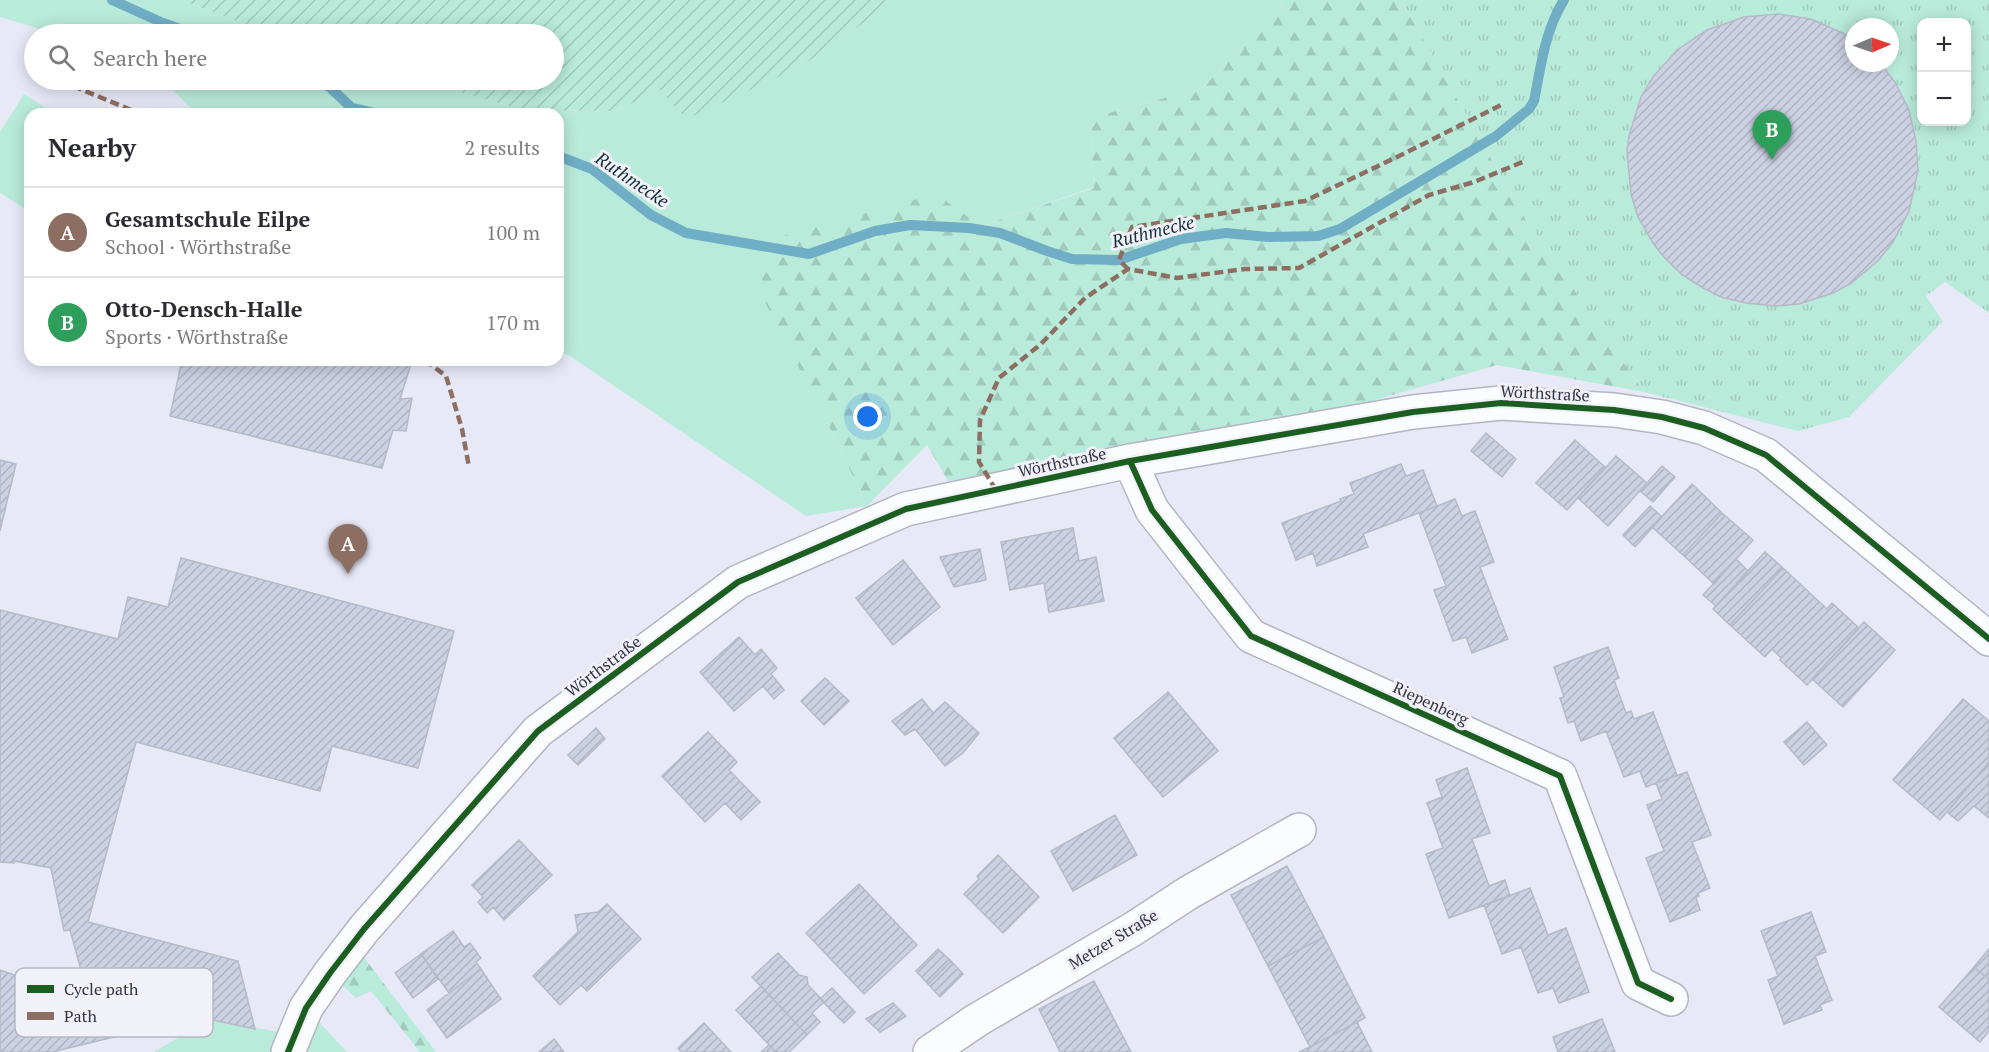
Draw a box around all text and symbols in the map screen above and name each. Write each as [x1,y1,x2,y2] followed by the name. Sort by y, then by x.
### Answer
[1845,18,1899,72] north arrow
[1917,18,1971,126] map controls
[1917,18,1971,72] button: +
[24,24,564,90] search box
[45,41,78,74] icon: search
[93,43,207,72] text: Search here
[1917,72,1971,126] button: −
[1752,110,1792,160] pin: B
[48,130,136,164] text: Nearby
[465,134,540,161] text: 2 results
[590,145,674,213] water label: Ruthmecke
[105,204,310,233] text: Gesamtschule Eilpe
[1108,209,1196,253] water label: Ruthmecke
[60,219,75,246] text: A
[486,219,540,246] text: 100 m
[105,233,291,260] text: School · Wörthstraße
[105,294,303,323] text: Otto-Densch-Halle
[61,309,74,336] text: B
[486,309,540,336] text: 170 m
[105,323,288,350] text: Sports · Wörthstraße
[1500,380,1590,406] street label: Wörthstraße
[853,402,882,431] your location
[1016,442,1108,482] street label: Wörthstraße
[328,524,368,574] pin: A
[561,630,645,702] street label: Wörthstraße
[1390,676,1473,730] street label: Riepenberg
[1064,904,1162,974] street label: Metzer Straße
[15,968,213,1037] legend
[64,978,139,1000] text: Cycle path
[64,1005,98,1027] text: Path

